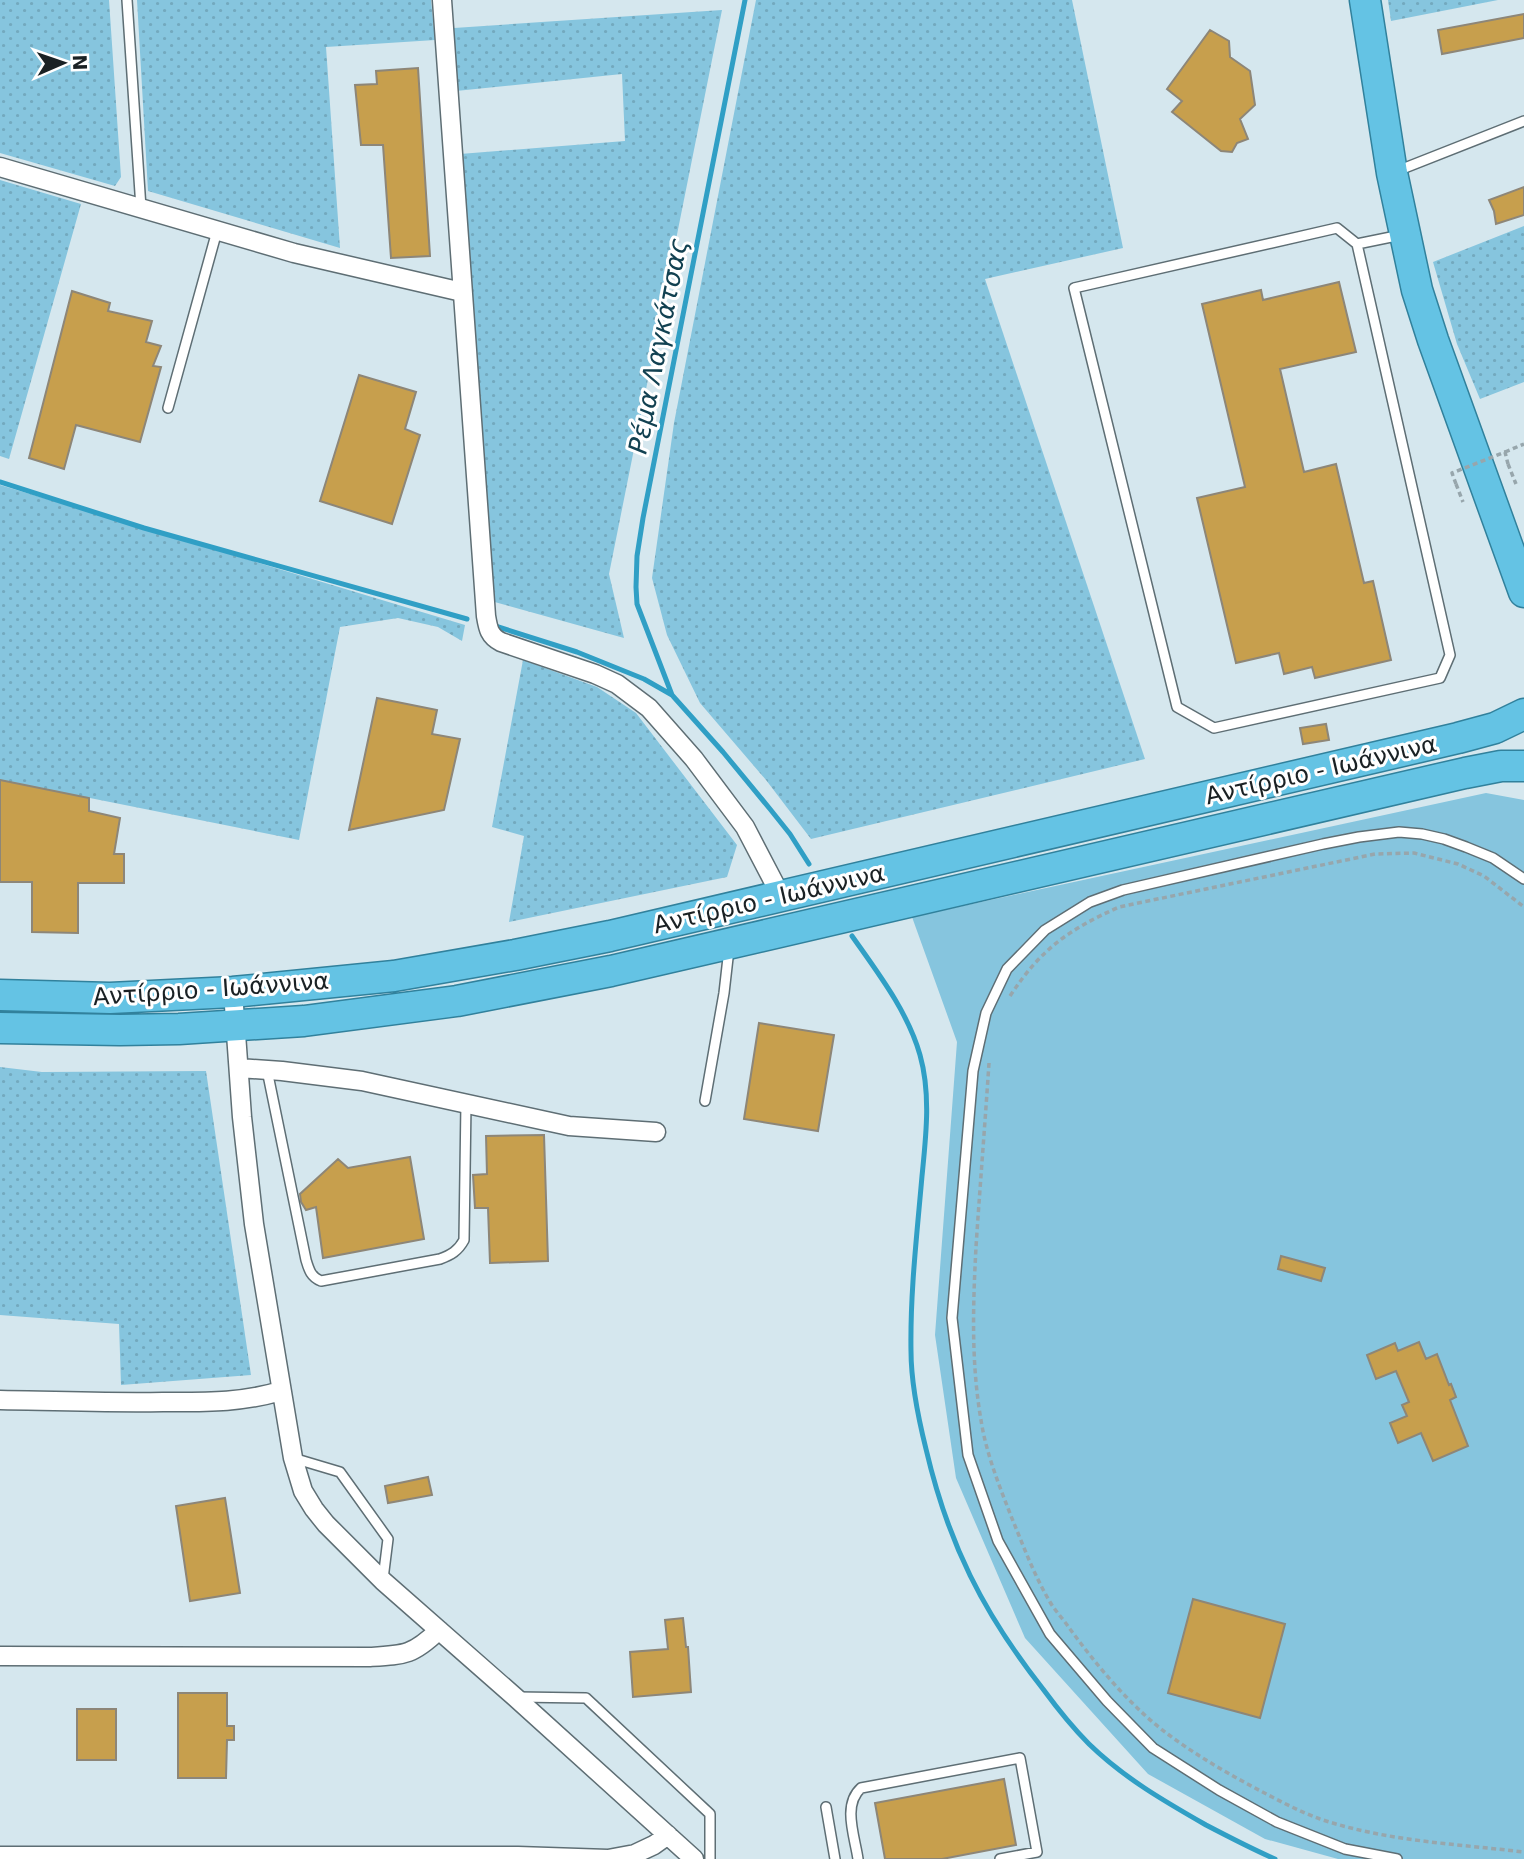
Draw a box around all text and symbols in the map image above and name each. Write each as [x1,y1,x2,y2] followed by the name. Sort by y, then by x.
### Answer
[28,28,98,98] north arrow
[69,54,91,71] text: N
[622,236,694,456] water label: Ρέμα Λαγκάτσας
[1203,730,1439,810] street label: Αντίρριο - Ιωάννινα
[651,859,887,939] street label: Αντίρριο - Ιωάννινα
[92,967,330,1011] street label: Αντίρριο - Ιωάννινα

